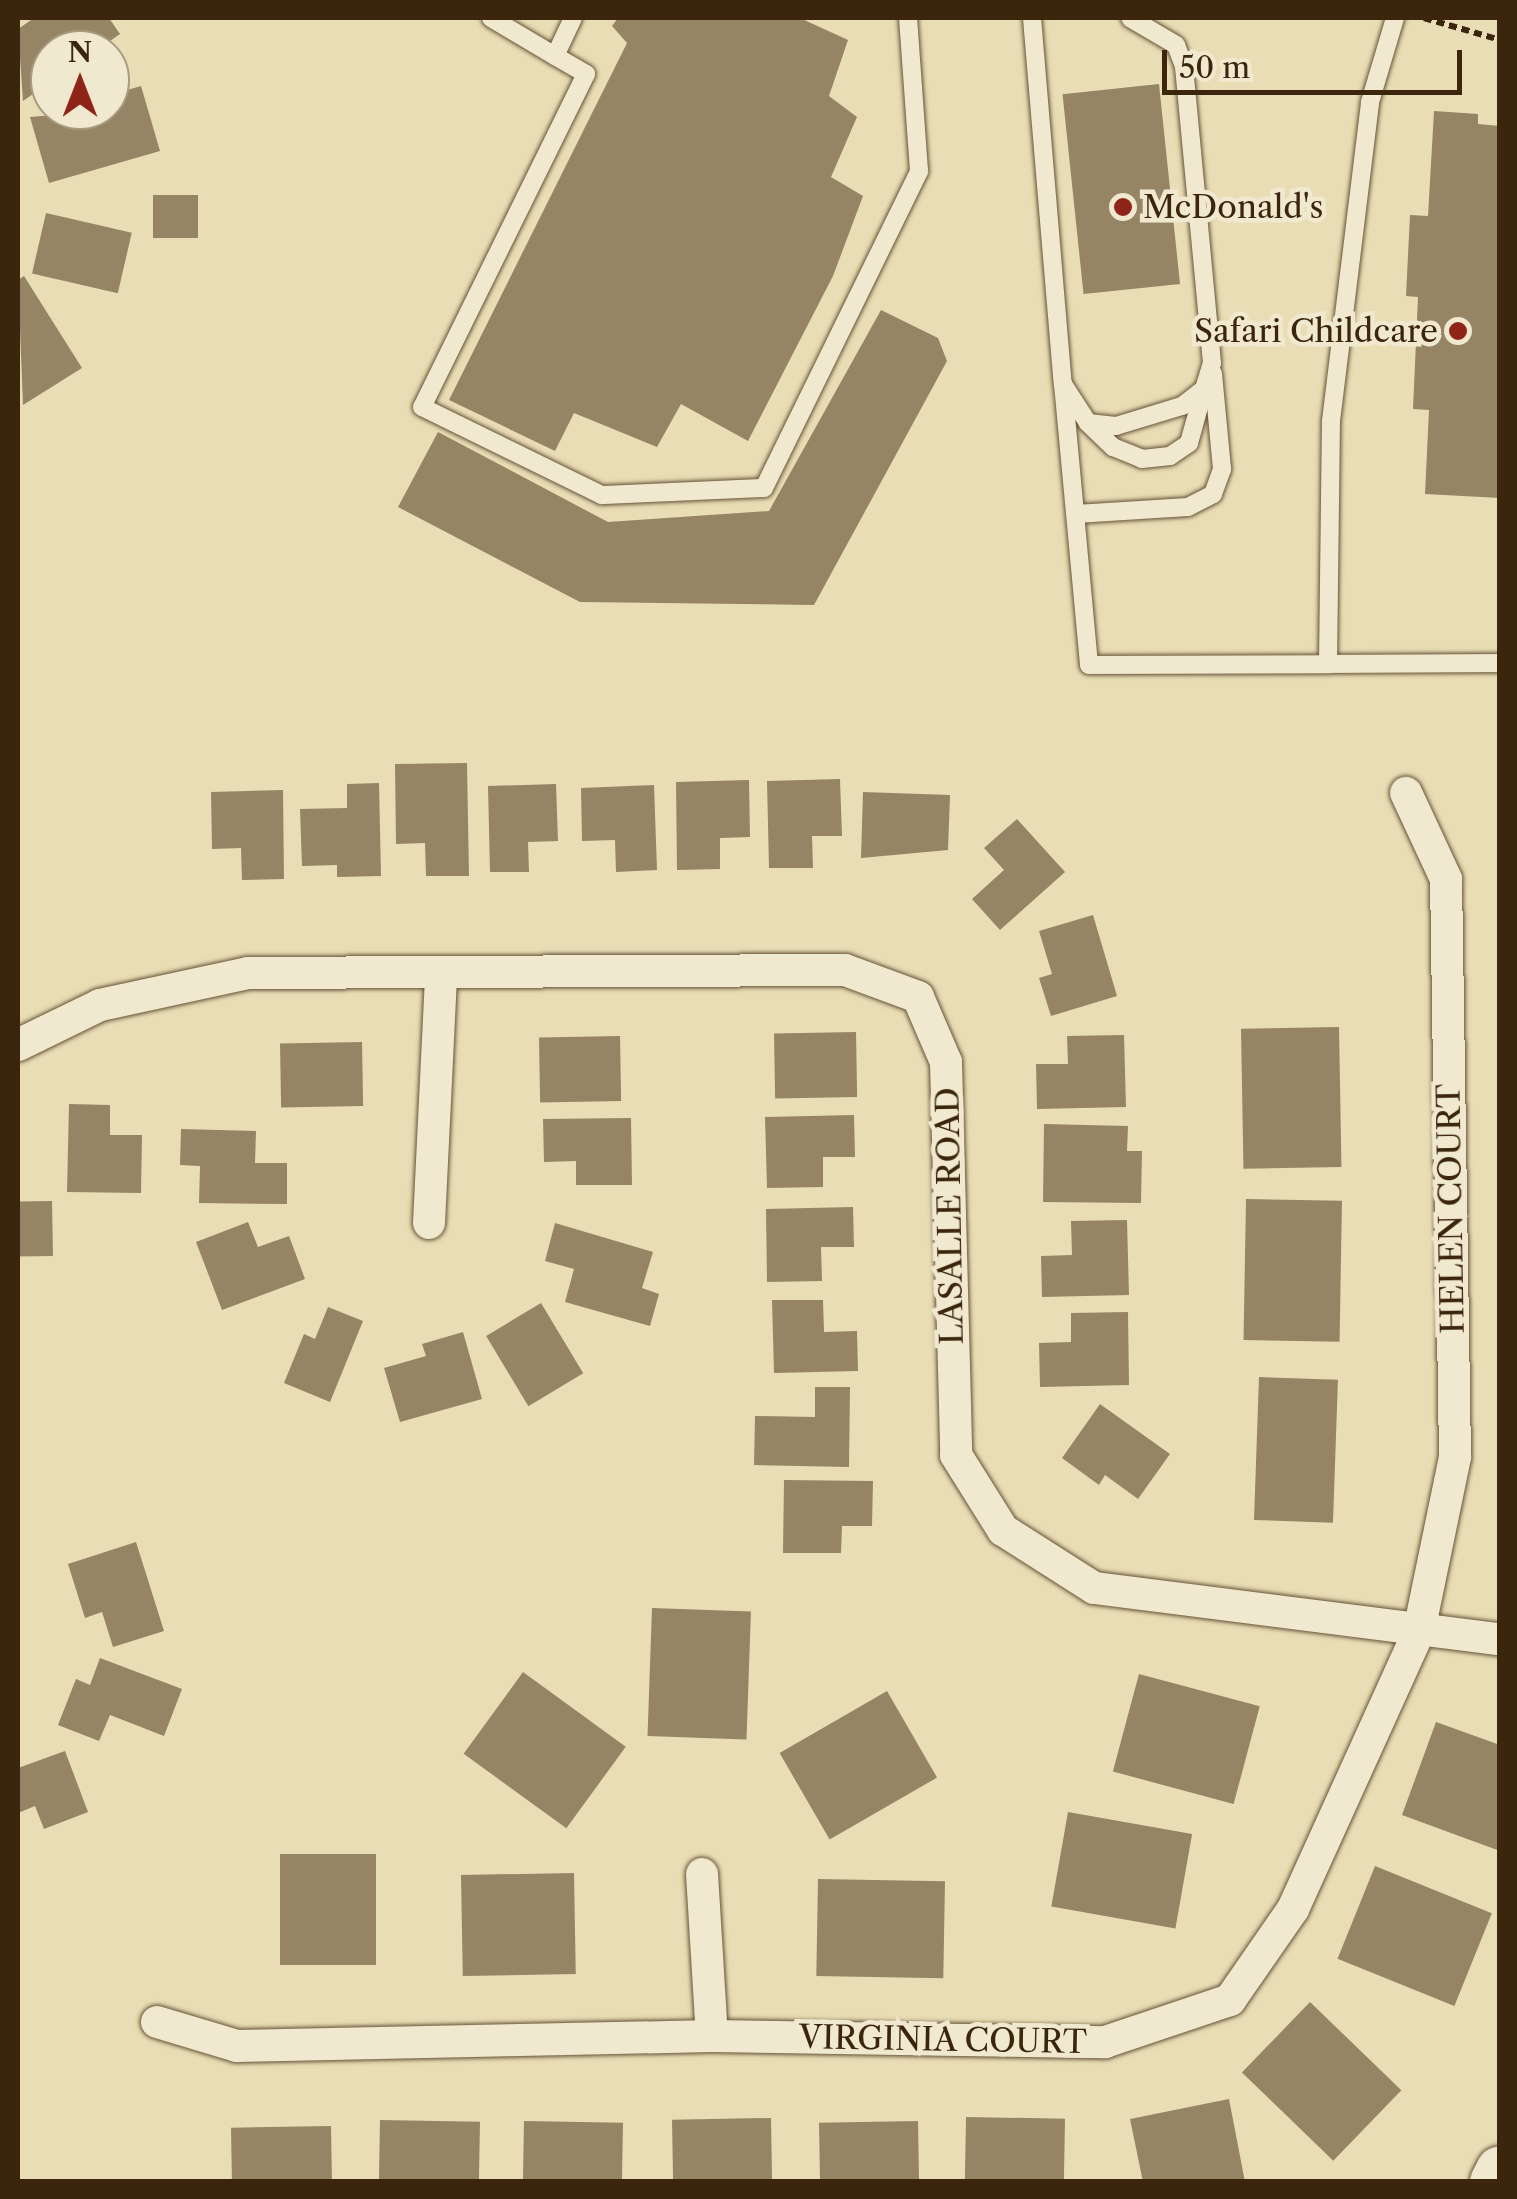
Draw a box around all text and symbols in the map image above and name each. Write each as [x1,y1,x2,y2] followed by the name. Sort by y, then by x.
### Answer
[30,30,130,130] north arrow
[1167,30,1467,92] scale bar
[68,35,92,69] text: N
[1179,49,1250,86] text: 50 m
[1143,188,1323,226] place label: McDonald's
[1112,196,1134,218] marker: McDonald's
[1194,312,1438,350] place label: Safari Childcare
[1447,320,1469,342] marker: Safari Childcare
[1430,1084,1472,1334] street label: HELEN COURT
[929,1087,971,1345] street label: LASALLE ROAD
[798,2018,1088,2062] street label: VIRGINIA COURT

